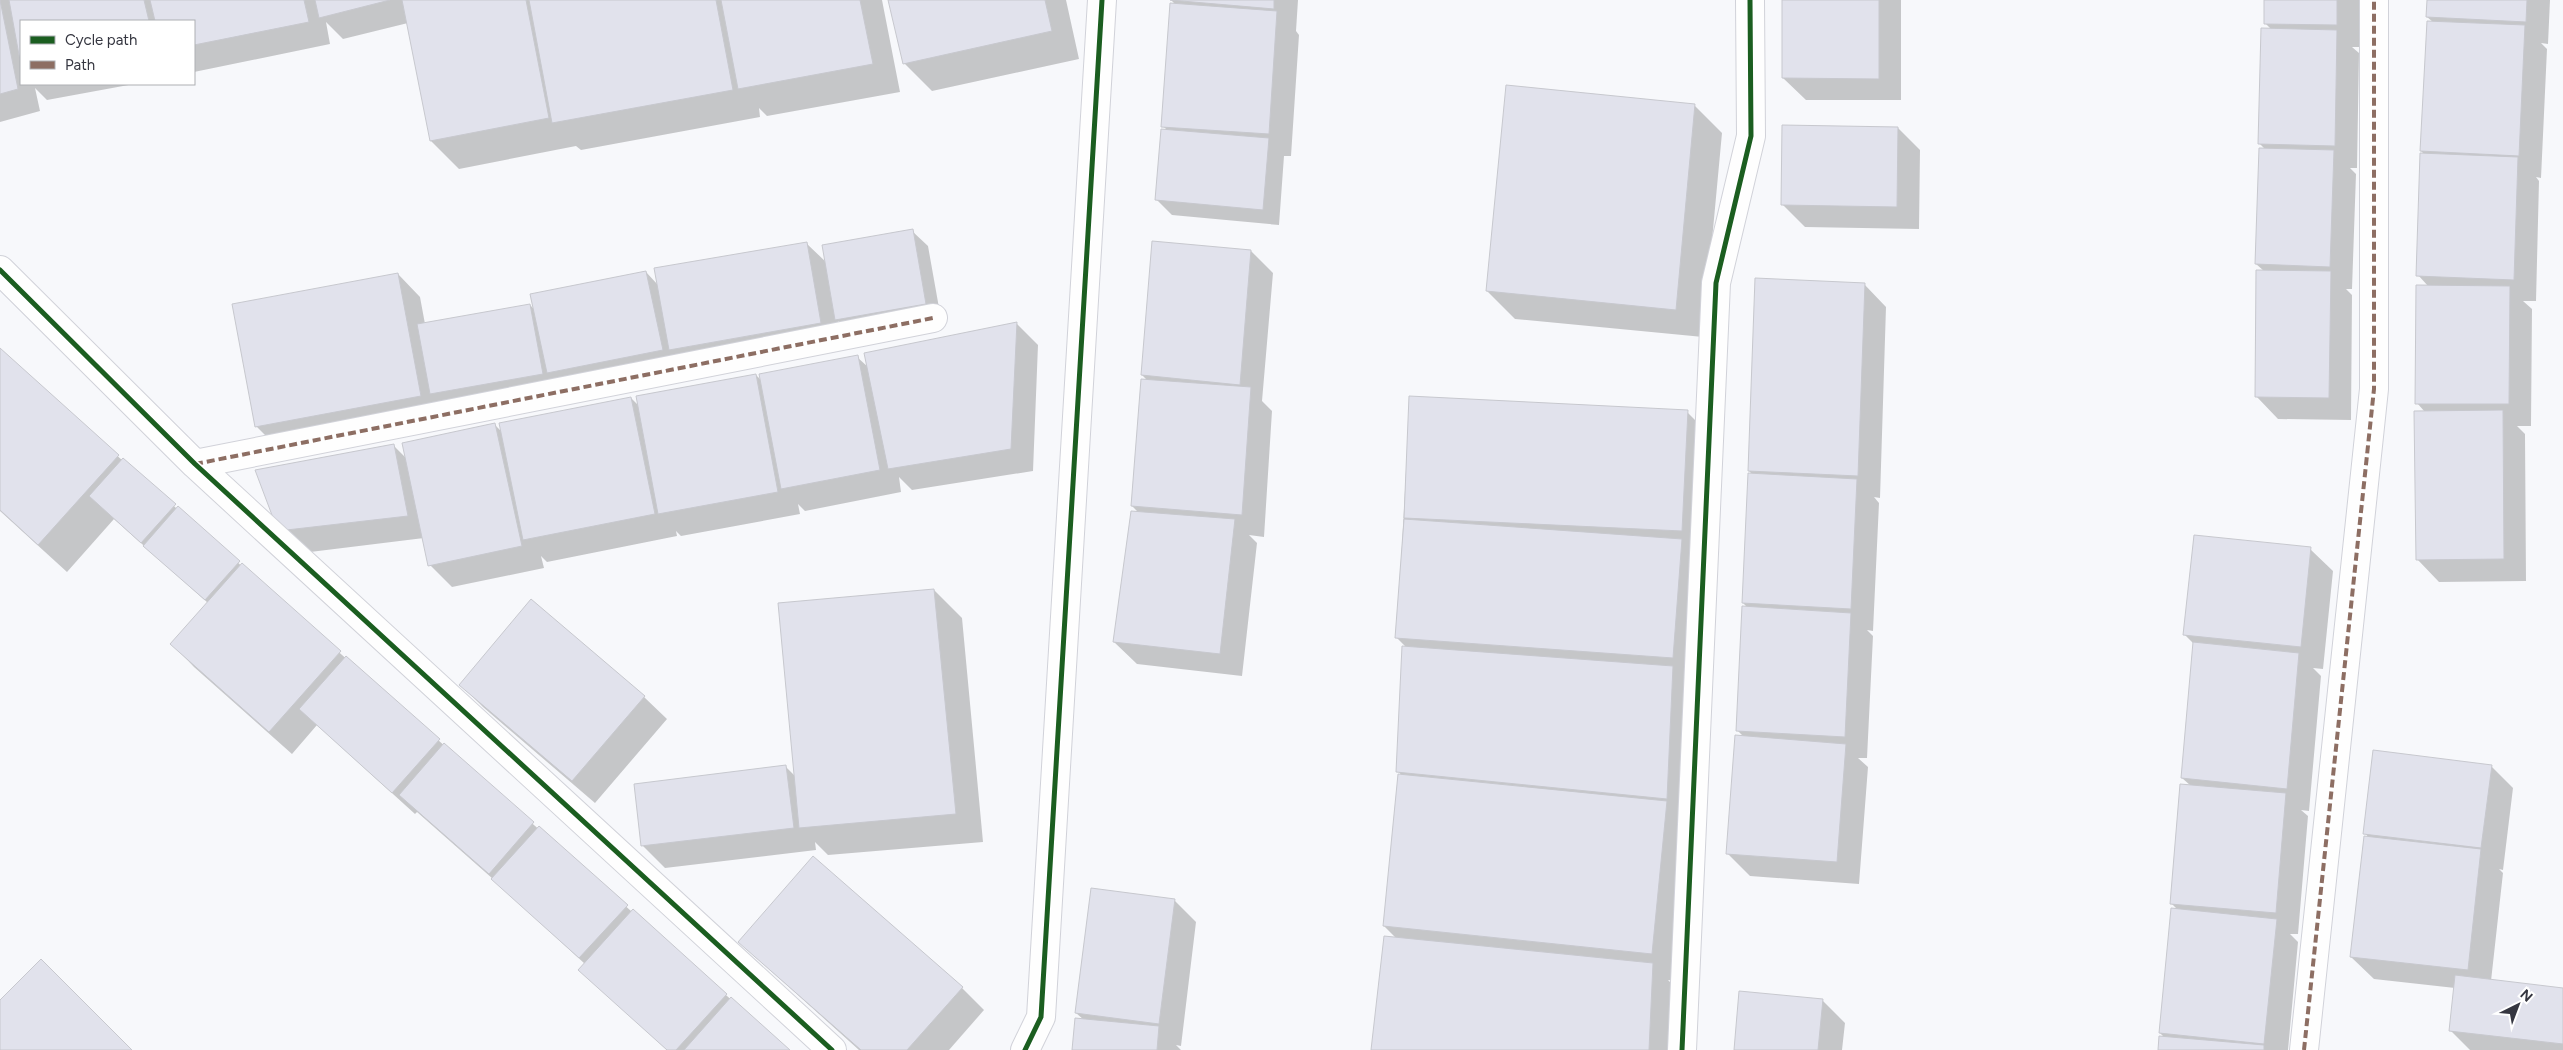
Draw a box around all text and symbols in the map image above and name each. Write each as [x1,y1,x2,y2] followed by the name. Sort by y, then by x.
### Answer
[20,20,195,85] legend
[65,31,137,49] text: Cycle path
[65,56,95,74] text: Path
[2493,980,2543,1030] north arrow
[2517,986,2536,1006] text: N

